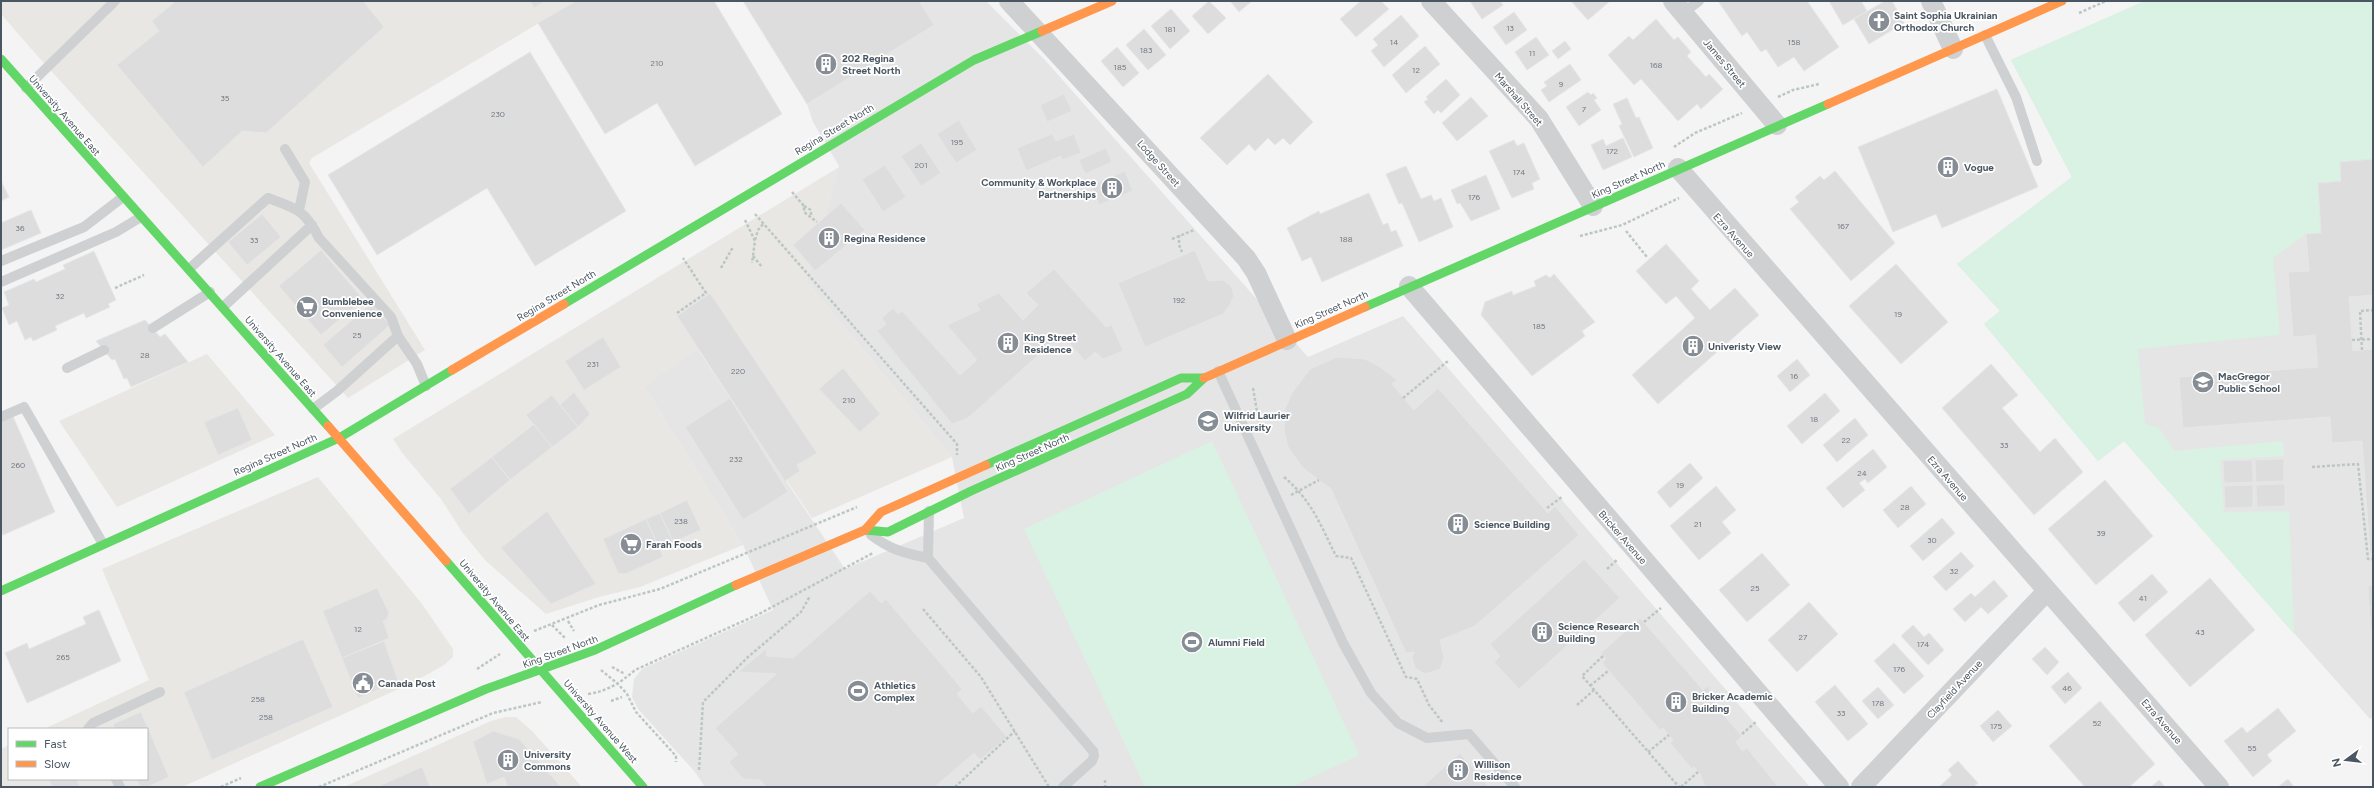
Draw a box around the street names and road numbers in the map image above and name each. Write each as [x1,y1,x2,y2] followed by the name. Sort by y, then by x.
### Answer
[1701,36,1749,90] street label: James Street
[1492,70,1546,129] street label: Marshall Street
[26,72,103,159] street label: University Avenue East
[792,101,876,158] street label: Regina Street North
[1134,137,1183,190] street label: Lodge Street
[1589,157,1667,201] street label: King Street North
[1710,210,1757,261] street label: Ezra Avenue
[514,267,598,324] street label: Regina Street North
[1292,287,1370,331] street label: King Street North
[242,313,319,400] street label: University Avenue East
[232,430,319,479] street label: Regina Street North
[993,430,1071,474] street label: King Street North
[1924,453,1971,504] street label: Ezra Avenue
[1596,508,1650,567] street label: Bricker Avenue
[456,557,533,644] street label: University Avenue East
[521,632,600,671] street label: King Street North
[1924,657,1985,721] street label: Clayfield Avenue
[561,677,641,766] street label: University Avenue West
[2138,696,2185,747] street label: Ezra Avenue

